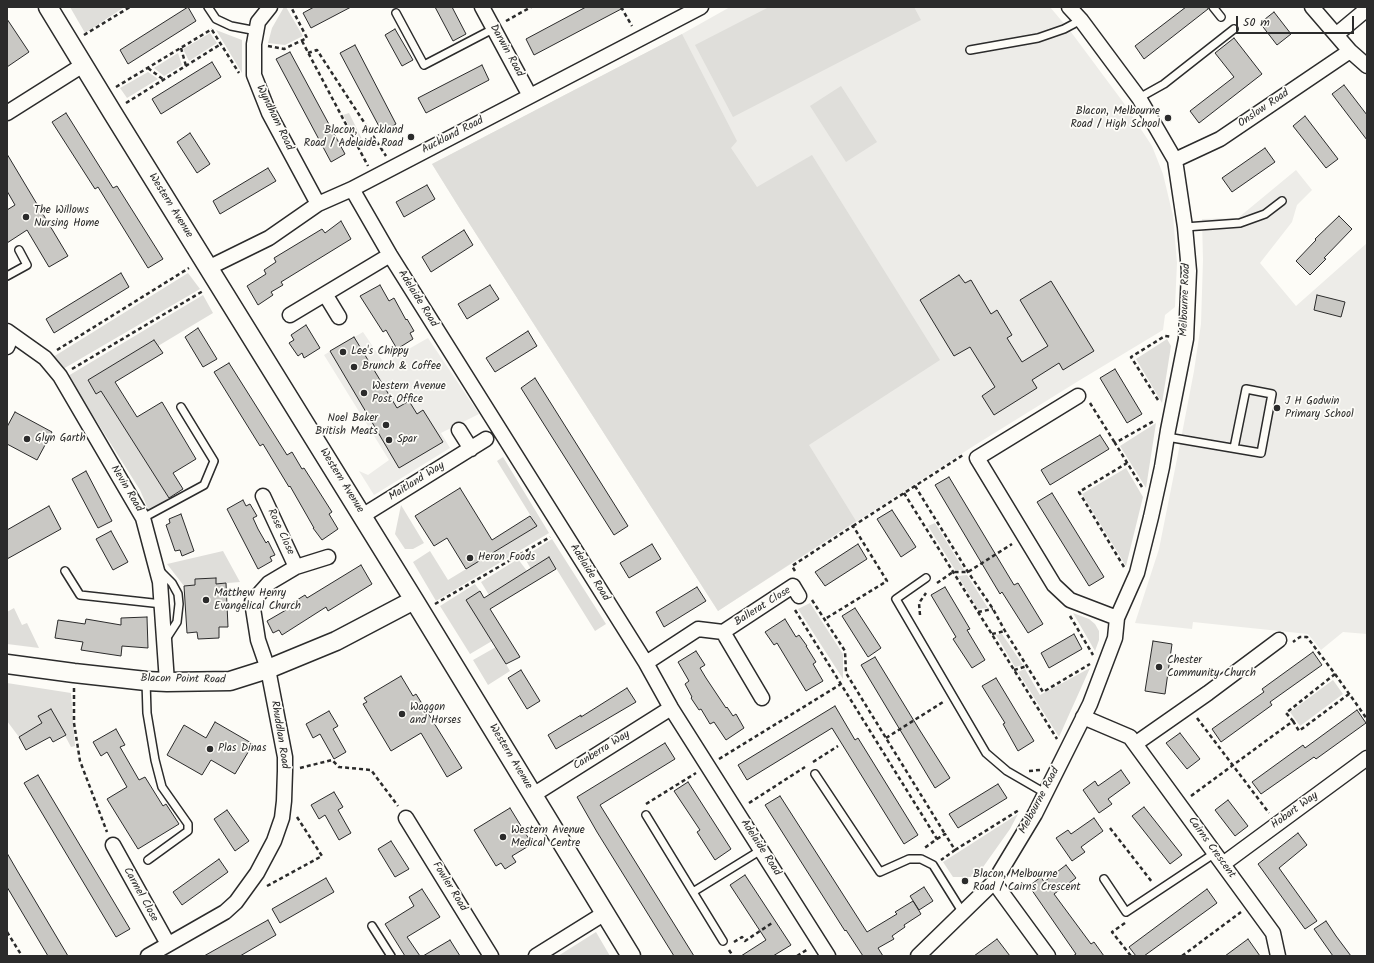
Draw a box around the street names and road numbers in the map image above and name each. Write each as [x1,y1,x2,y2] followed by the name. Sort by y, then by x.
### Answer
[486,22,526,80] street label: Darwin Road
[252,83,296,153] street label: Wyndham Road
[1236,87,1292,131] street label: Onslow Road
[420,115,486,157] street label: Auckland Road
[145,171,195,241] street label: Western Avenue
[1178,263,1194,337] street label: Melbourne Road
[394,268,440,330] street label: Adelaide Road
[316,446,366,516] street label: Western Avenue
[387,460,447,504] street label: Maitland Way
[107,463,145,515] street label: Nevin Road
[264,507,296,557] street label: Rose Close
[566,542,612,604] street label: Adelaide Road
[732,584,794,630] street label: Ballerat Close
[140,673,226,687] street label: Blacon Point Road
[267,700,291,770] street label: Rhuddlan Road
[485,722,535,792] street label: Western Avenue
[571,728,633,774] street label: Canberra Way
[1017,766,1063,836] street label: Melbourne Road
[1269,790,1321,832] street label: Hobart Way
[1184,815,1238,881] street label: Cairns Crescent
[737,817,783,879] street label: Adelaide Road
[429,860,469,914] street label: Fowler Road
[120,866,160,924] street label: Carmel Close

